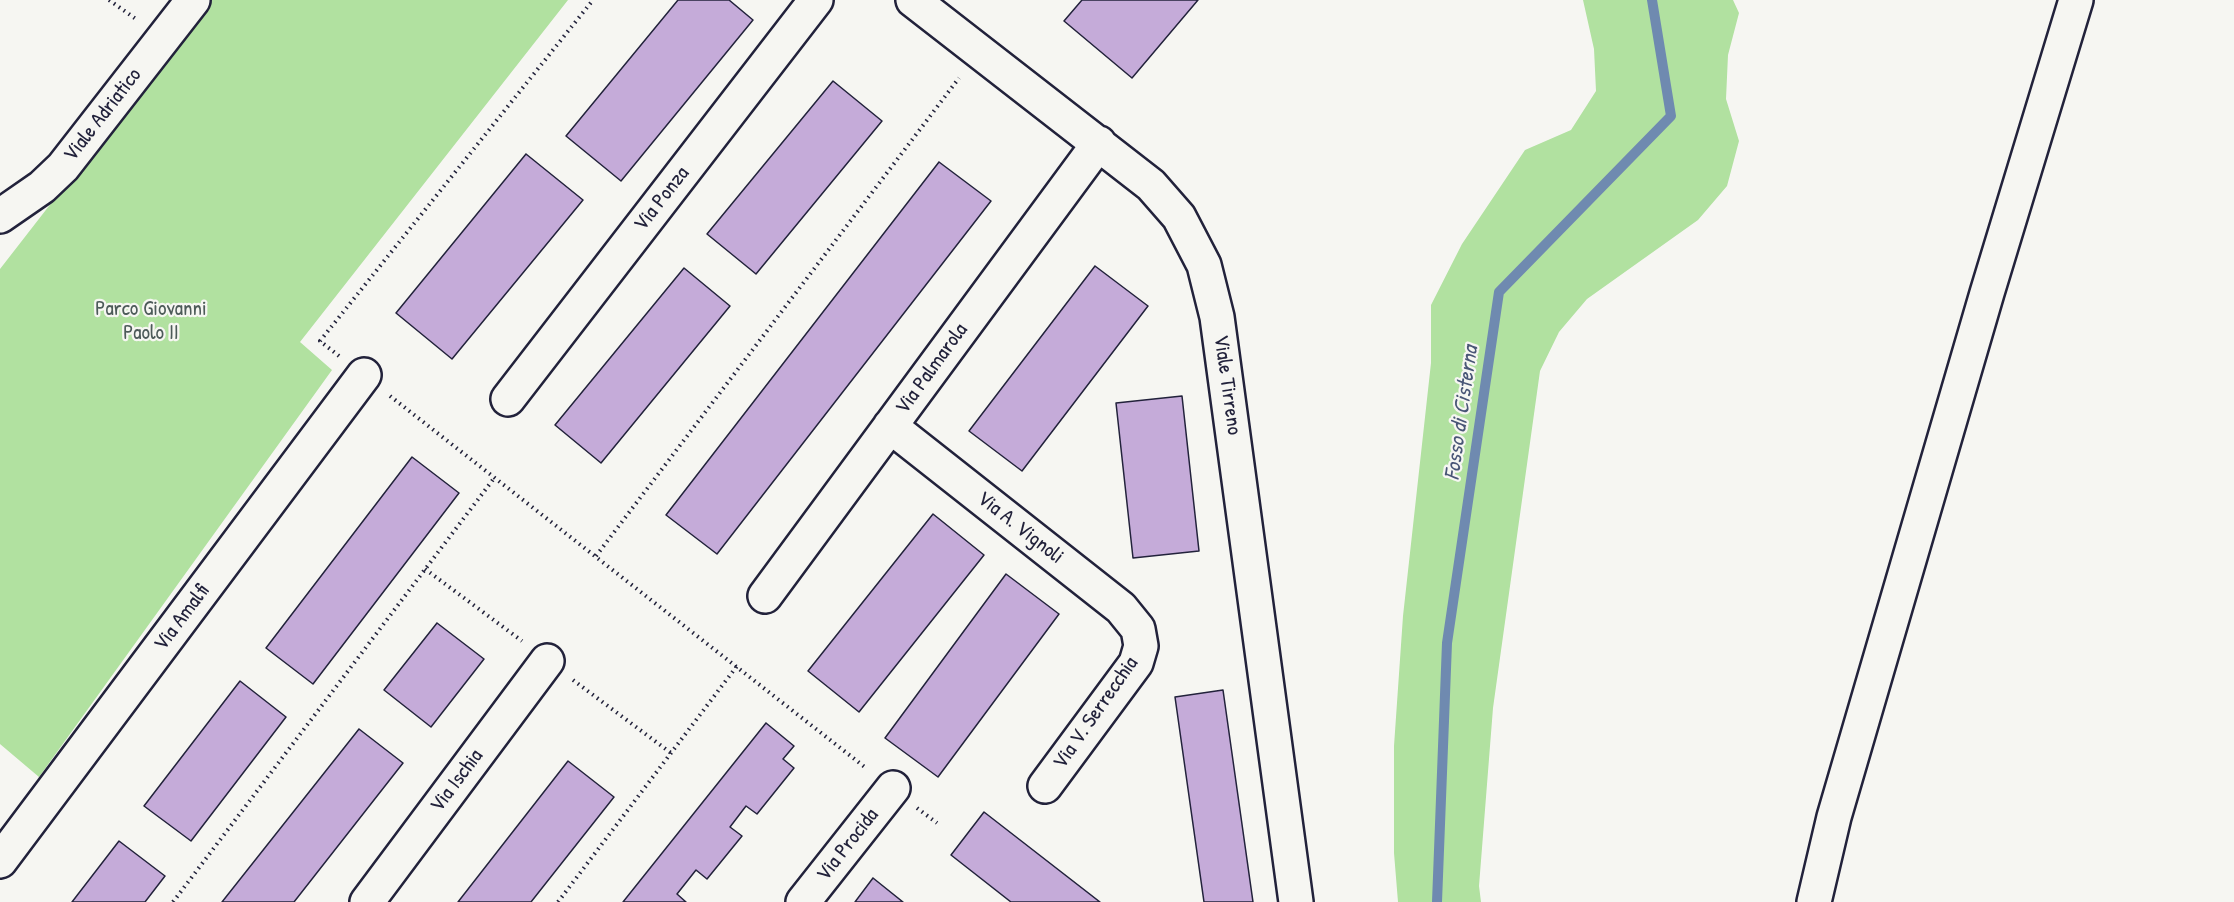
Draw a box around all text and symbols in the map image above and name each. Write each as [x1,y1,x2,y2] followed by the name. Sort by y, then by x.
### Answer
[59,63,147,167] street label: Viale Adriatico
[629,162,695,236] street label: Via Ponza
[95,296,207,346] park label: Parco Giovanni Paolo II
[891,319,973,419] street label: Via Palmarola
[1208,333,1246,437] street label: Viale Tirreno
[1440,344,1484,482] water label: Fosso di Cisterna
[972,486,1068,570] street label: Via A. Vignoli
[149,580,215,656] street label: Via Amalfi
[1048,652,1144,774] street label: Via V. Serrecchia
[425,744,489,818] street label: Via Ischia
[812,804,884,886] street label: Via Procida

